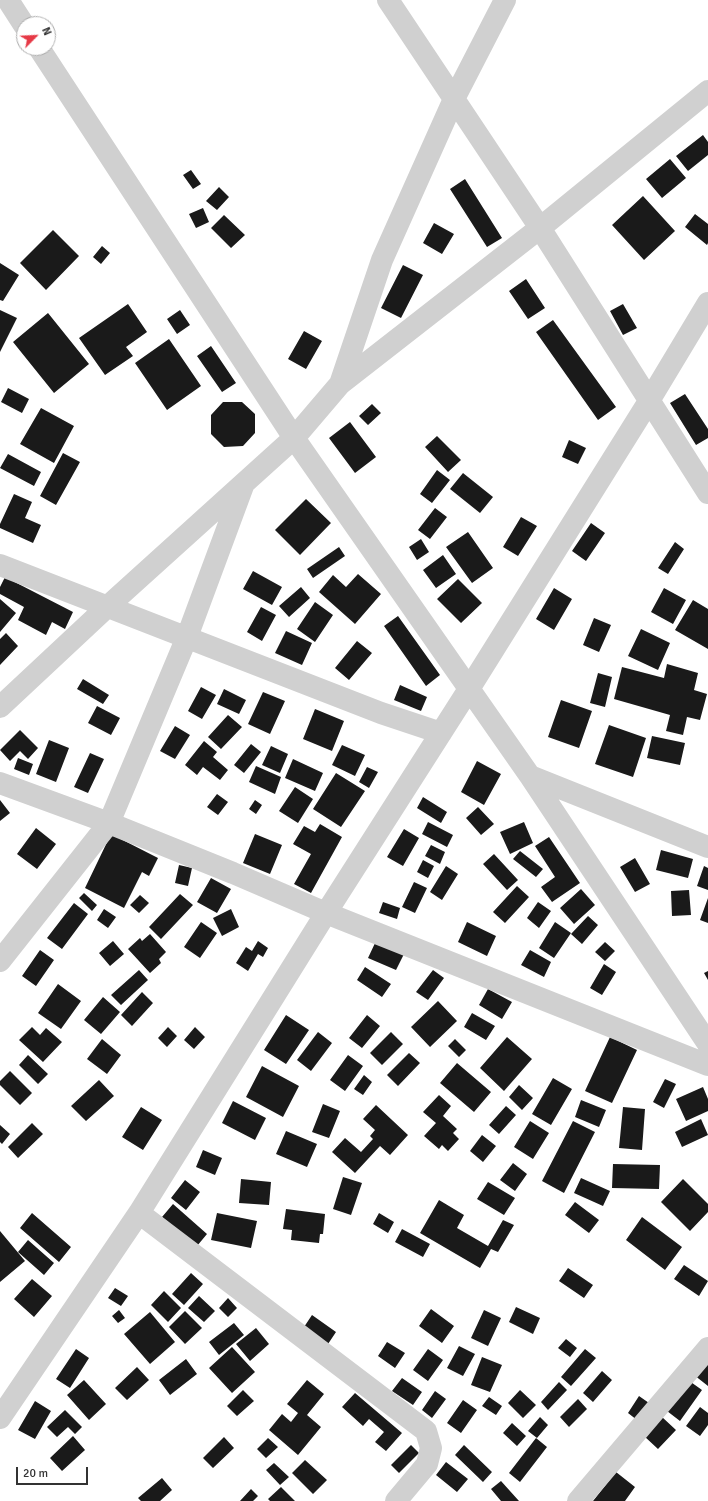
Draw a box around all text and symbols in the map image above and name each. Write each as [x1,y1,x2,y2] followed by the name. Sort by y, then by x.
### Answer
[16,16,56,56] north arrow
[39,25,54,37] text: N
[18,1459,90,1485] scale bar
[23,1466,48,1481] text: 20 m

